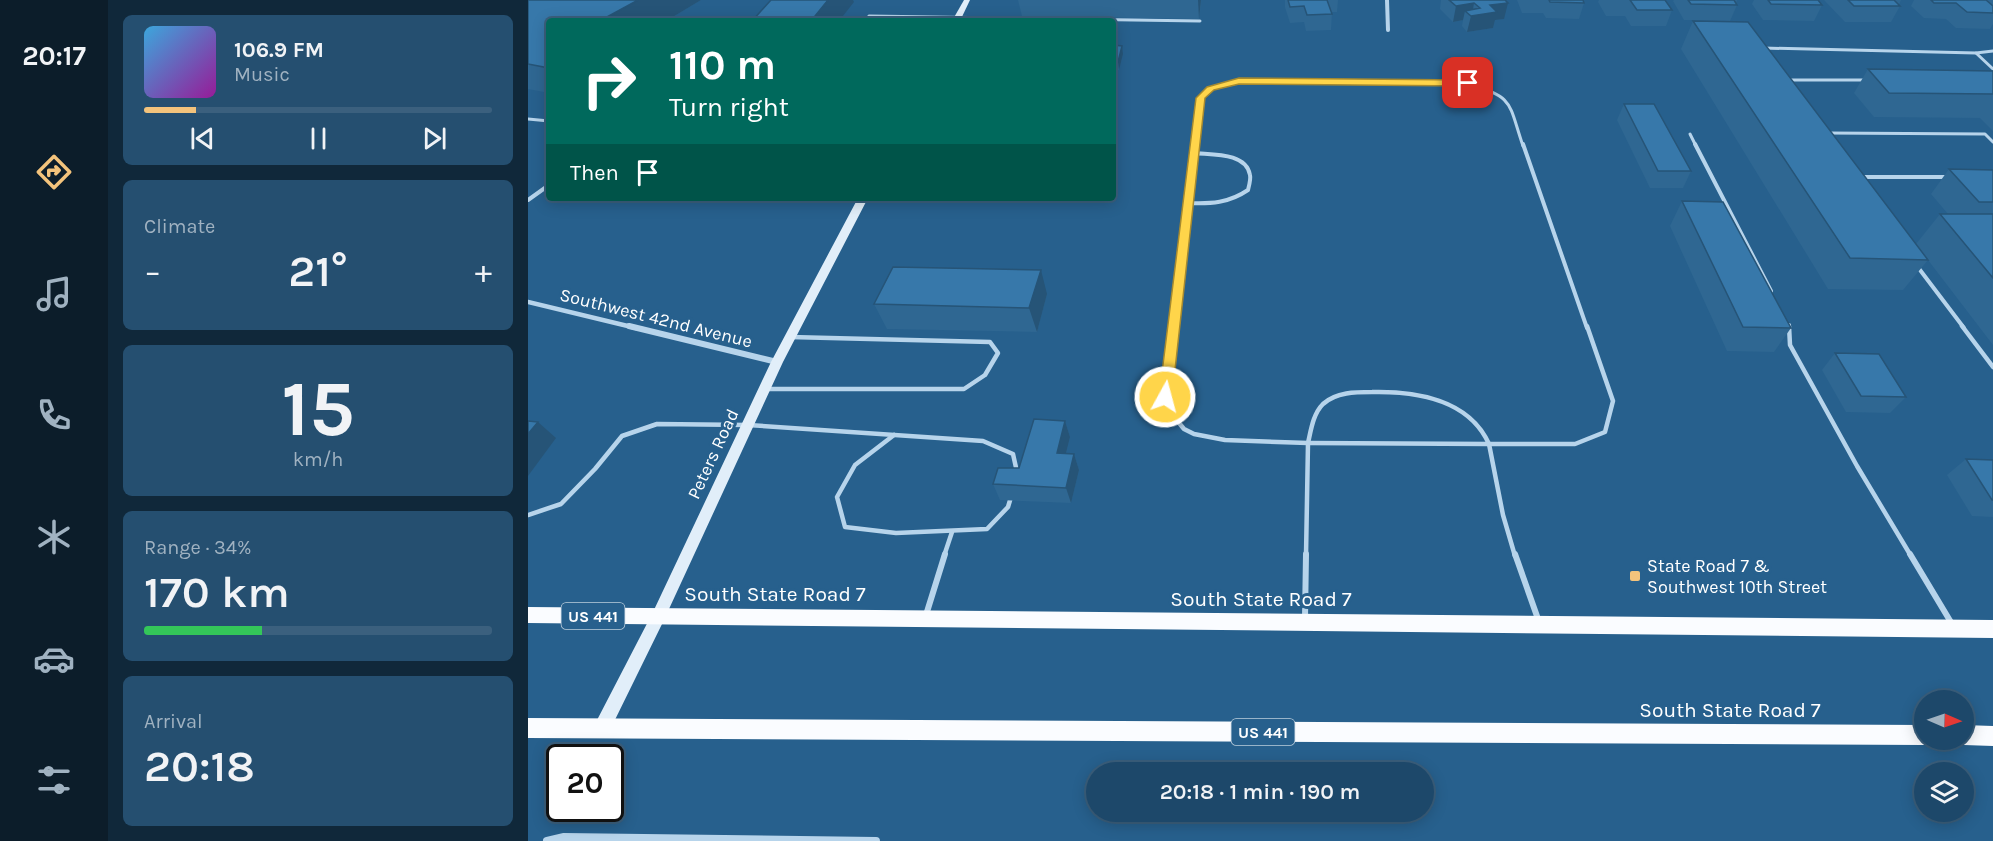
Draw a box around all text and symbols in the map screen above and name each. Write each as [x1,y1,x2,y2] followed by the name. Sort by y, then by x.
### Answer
[234,37,324,63] text: 106.9 FM
[22,40,86,72] text: 20:17
[669,40,776,90] text: 110 m
[570,42,648,120] icon: right
[1442,57,1493,108] pin
[234,63,290,86] text: Music
[1451,66,1484,99] icon: arrive
[669,91,789,123] text: Turn right
[186,122,219,155] icon: previous
[302,122,335,155] icon: pause
[418,122,451,155] icon: next
[33,151,75,193] icon: directions
[631,156,664,189] icon: arrive
[570,160,619,186] text: Then
[144,215,215,238] text: Climate
[288,245,348,297] text: 21°
[144,252,161,290] text: −
[475,252,492,290] text: +
[33,273,75,315] icon: music
[557,283,755,353] street label: Southwest 42nd Avenue
[281,363,355,455] text: 15
[1133,365,1197,429] position arrow
[33,394,75,436] icon: phone
[683,405,743,503] street label: Peters Road
[293,448,343,471] text: km/h
[33,516,75,558] icon: climate
[144,536,251,559] text: Range · 34%
[1647,555,1827,598] place label: State Road 7 & Southwest 10th Street
[144,566,290,618] text: 170 km
[1628,569,1642,583] marker: State Road 7 & Southwest 10th Street
[684,582,866,606] street label: South State Road 7
[1170,587,1352,611] street label: South State Road 7
[562,603,625,629] road number: US 441
[33,638,75,680] icon: car
[1914,690,1974,750] north arrow
[1914,690,1974,822] map controls
[1639,698,1821,722] street label: South State Road 7
[144,710,203,733] text: Arrival
[1232,719,1294,745] road number: US 441
[144,740,255,792] text: 20:18
[546,744,624,822] speed limit sign: 20
[33,759,75,801] icon: filters
[1914,762,1974,822] button: layers
[1160,779,1360,805] text: 20:18 · 1 min · 190 m

